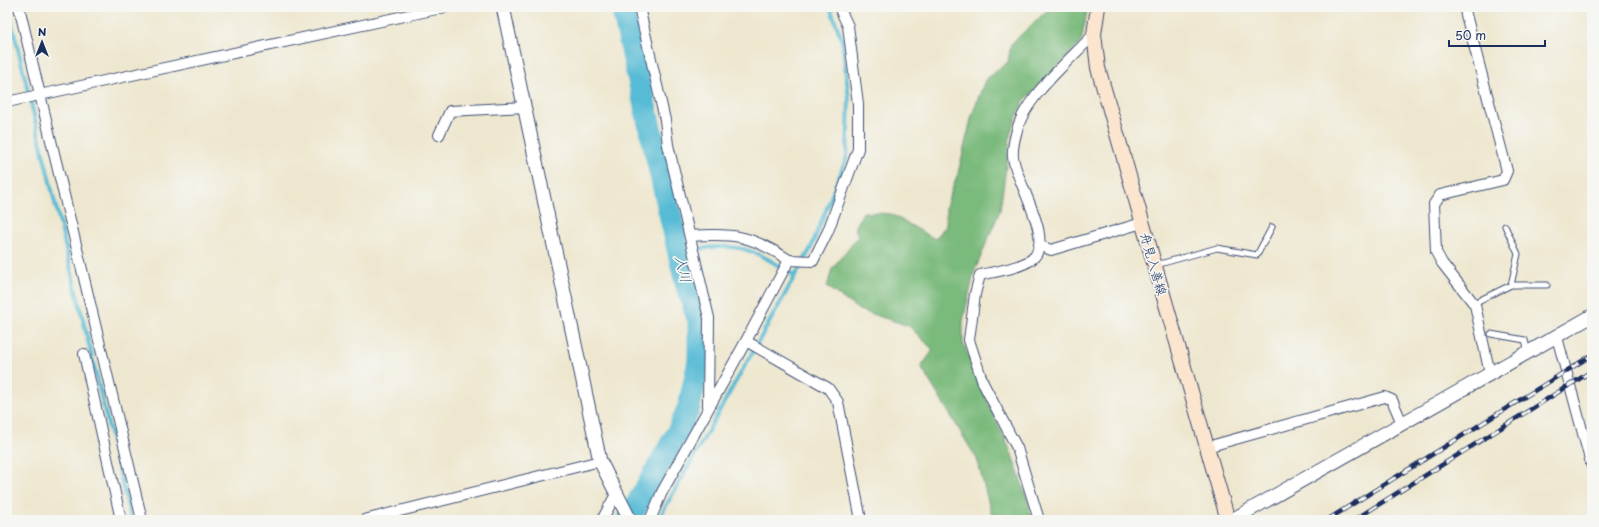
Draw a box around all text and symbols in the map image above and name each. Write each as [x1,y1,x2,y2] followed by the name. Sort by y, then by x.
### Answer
[22,22,62,62] north arrow
[1449,22,1545,48] scale bar
[38,23,47,40] text: N
[1455,26,1486,44] text: 50 m
[1136,230,1173,299] street label: 舟見入善線
[670,253,697,285] water label: 入川

